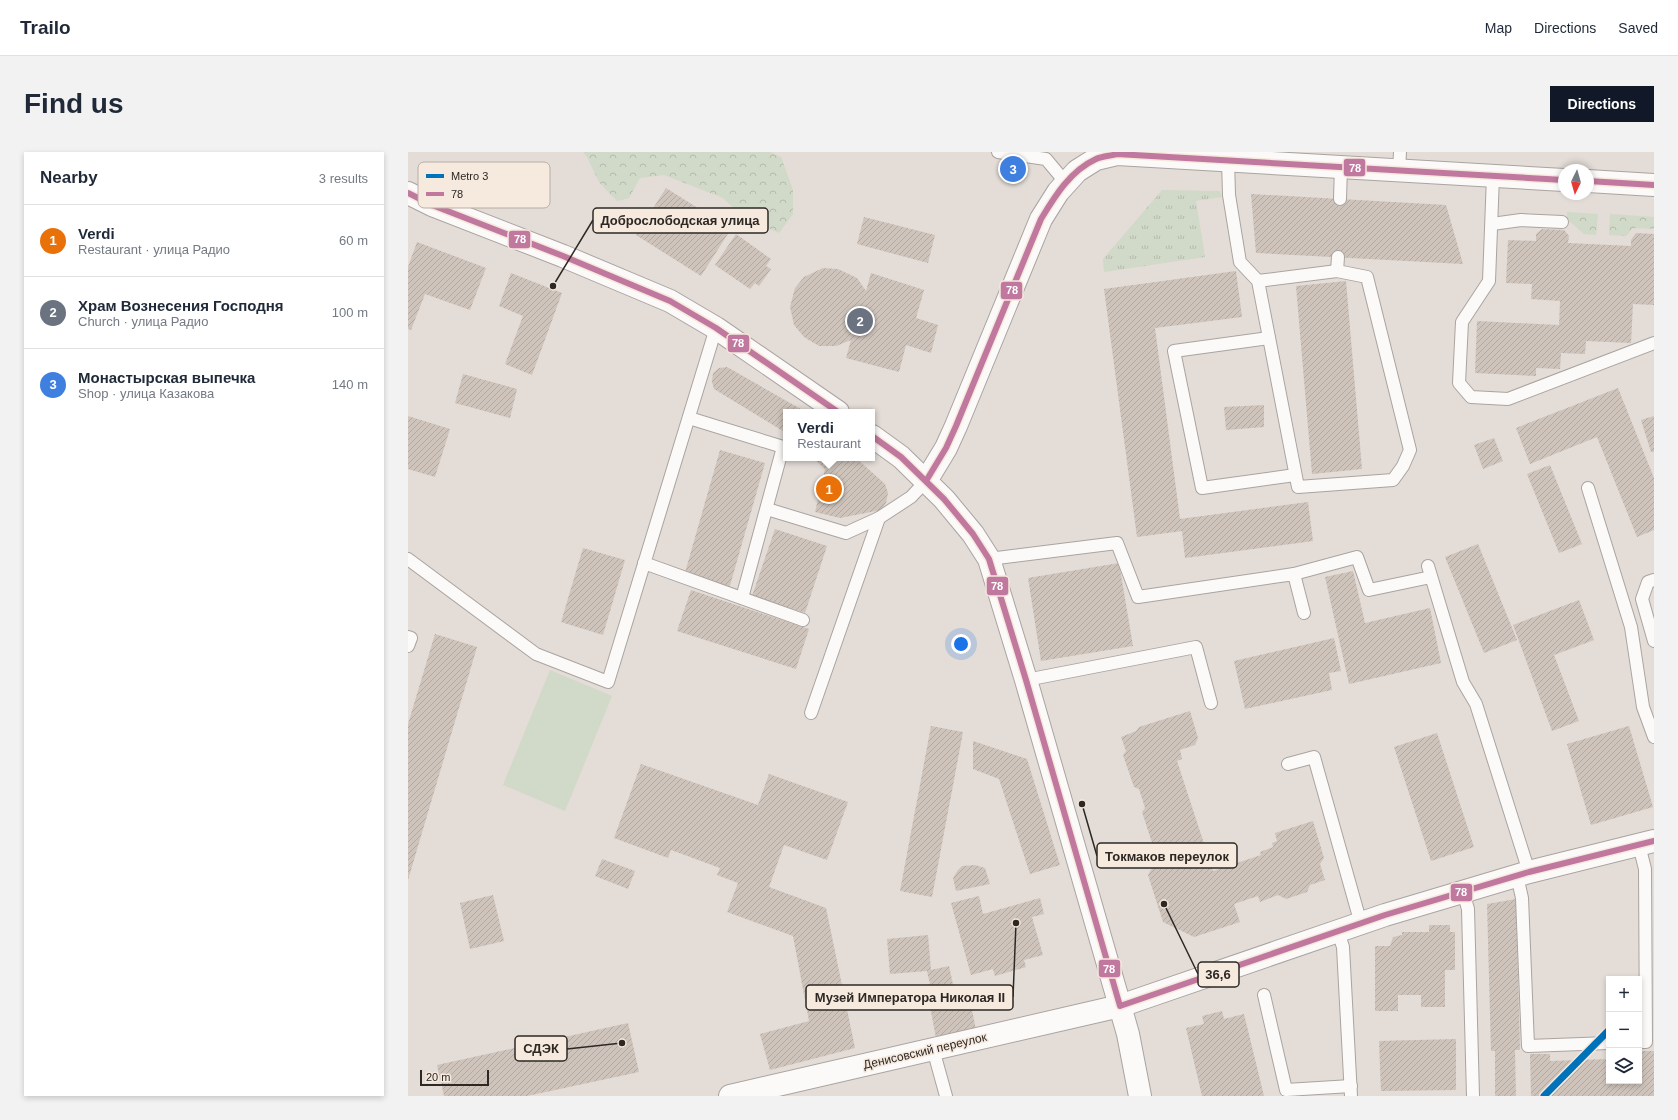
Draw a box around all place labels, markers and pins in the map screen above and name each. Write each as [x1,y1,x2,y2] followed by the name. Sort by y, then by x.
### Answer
[1000,154,1026,184] pin: 3
[593,208,768,233] callout: Доброслободская улица
[847,306,873,336] pin: 2
[816,474,842,504] pin: 1
[1097,843,1237,868] callout: Токмаков переулок
[1198,962,1239,987] callout: 36,6
[806,985,1013,1010] callout: Музей Императора Николая II
[515,1036,567,1061] callout: СДЭК

